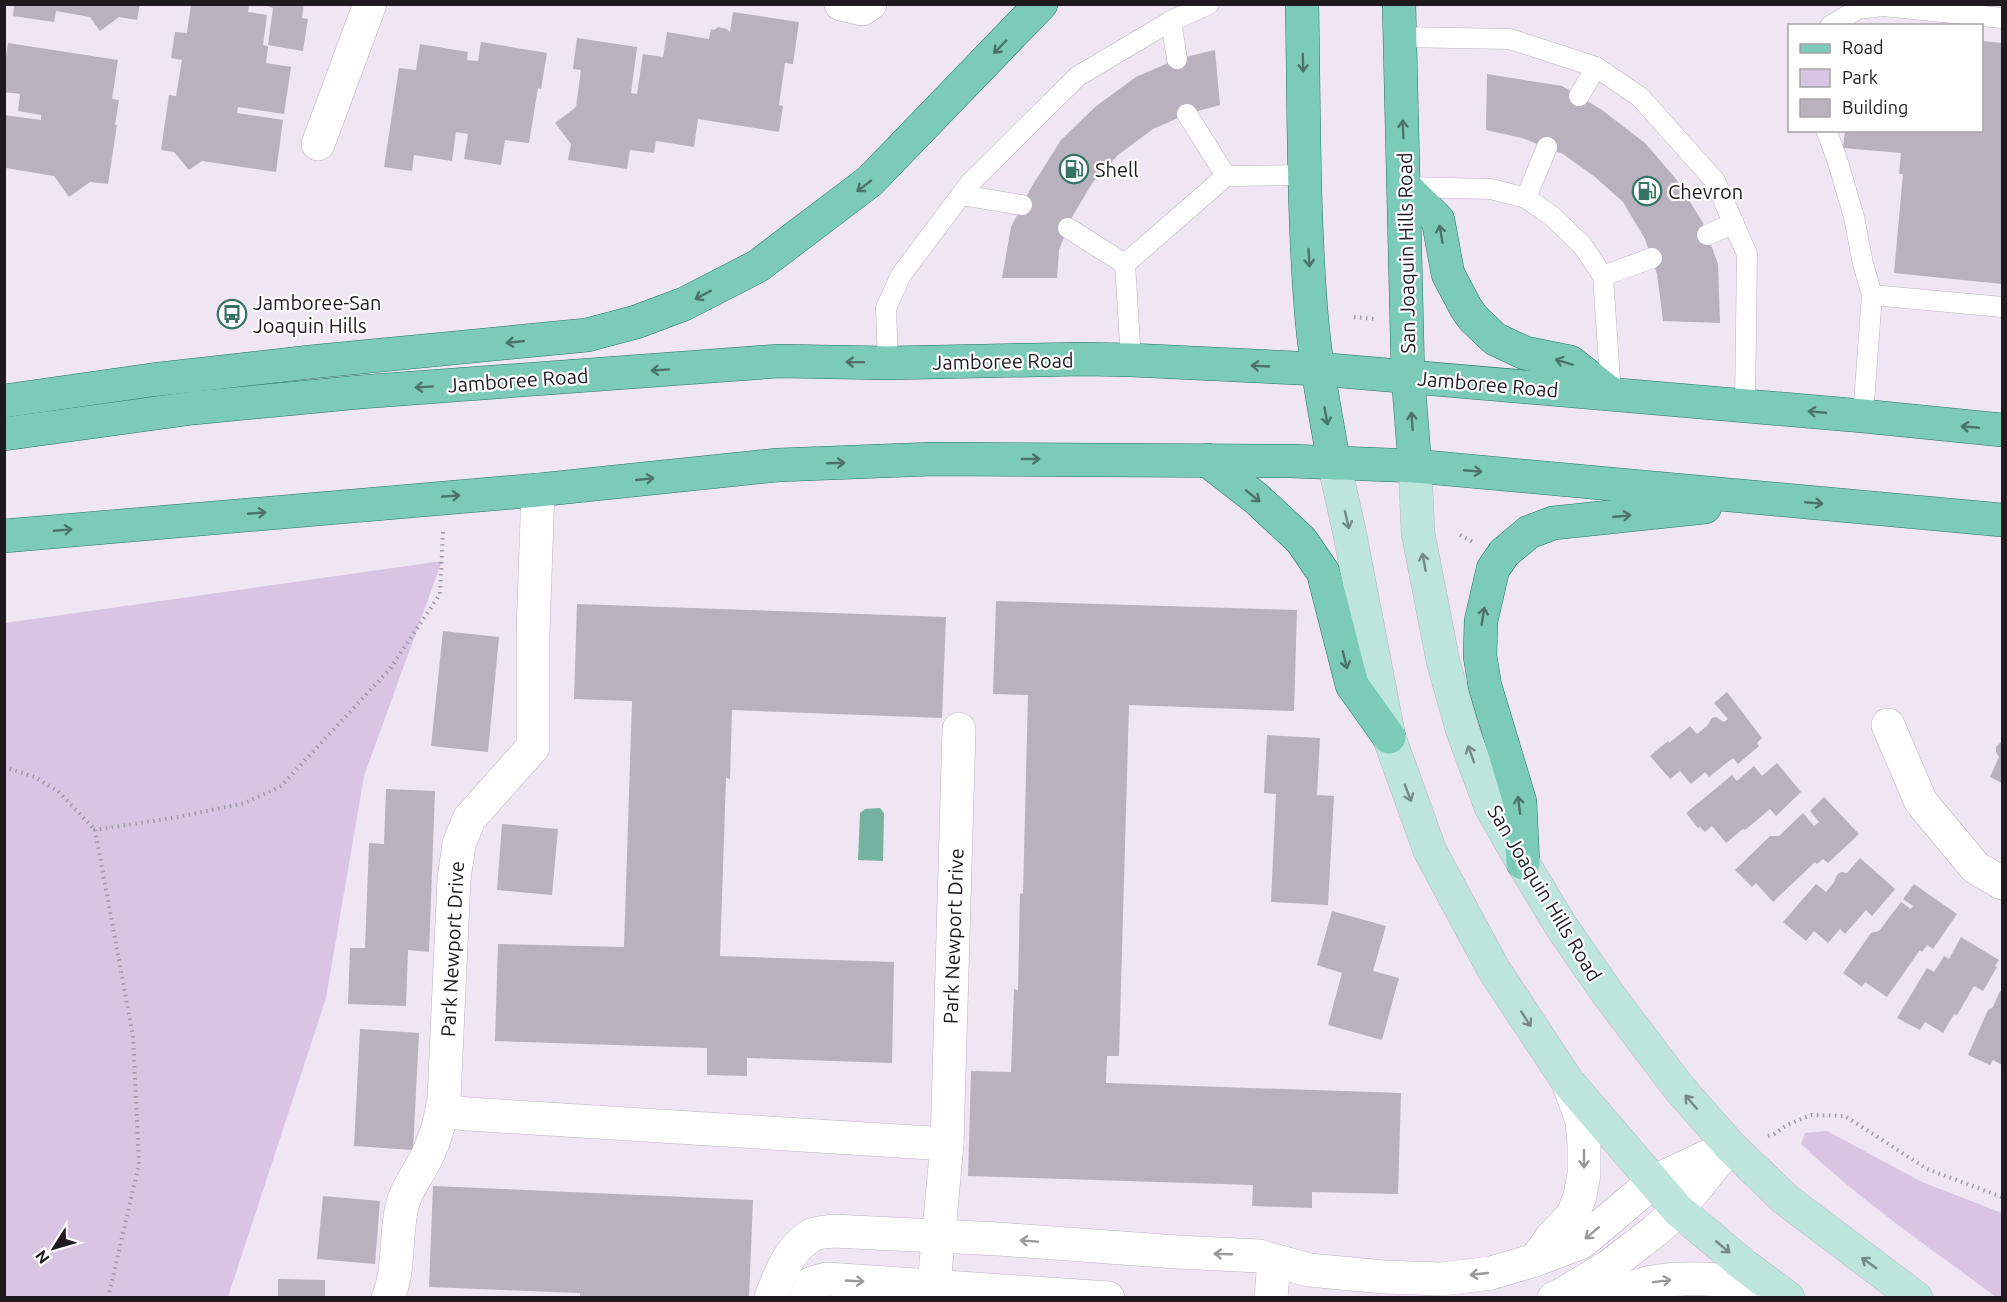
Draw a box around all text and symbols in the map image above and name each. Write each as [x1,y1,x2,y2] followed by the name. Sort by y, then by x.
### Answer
[1788,24,1983,132] legend
[1842,37,1884,57] text: Road
[993,39,1007,54] one-way arrow
[1297,52,1309,72] one-way arrow
[1842,67,1878,87] text: Park
[1842,97,1908,117] text: Building
[1397,119,1408,139] one-way arrow
[1393,152,1419,354] street label: San Joaquin Hills Road
[1058,153,1090,185] fuel station icon: Shell
[1095,158,1138,181] place label: Shell
[1631,175,1663,207] fuel station icon: Chevron
[856,179,872,192] one-way arrow
[1668,180,1743,203] place label: Chevron
[1435,224,1446,244] one-way arrow
[1303,247,1314,267] one-way arrow
[694,289,712,301] one-way arrow
[253,291,381,337] place label: Jamboree-San Joaquin Hills
[216,298,248,330] bus stop icon: Jamboree-San Joaquin Hills
[506,337,526,348] one-way arrow
[932,348,1074,374] street label: Jamboree Road
[1554,356,1573,367] one-way arrow
[846,357,866,368] one-way arrow
[1250,360,1270,371] one-way arrow
[447,364,589,396] street label: Jamboree Road
[651,365,671,376] one-way arrow
[1417,366,1559,402] street label: Jamboree Road
[415,382,434,393] one-way arrow
[1321,406,1332,426] one-way arrow
[1808,406,1828,417] one-way arrow
[1406,412,1417,432] one-way arrow
[1961,422,1981,433] one-way arrow
[1021,453,1041,465] one-way arrow
[826,457,846,468] one-way arrow
[1463,466,1483,477] one-way arrow
[635,473,655,484] one-way arrow
[1245,489,1260,503] one-way arrow
[441,490,461,501] one-way arrow
[1804,498,1823,509] one-way arrow
[246,507,266,518] one-way arrow
[1342,510,1354,529] one-way arrow
[1612,510,1631,521] one-way arrow
[52,524,72,535] one-way arrow
[1418,553,1429,573] one-way arrow
[1477,606,1488,626] one-way arrow
[1340,650,1352,669] one-way arrow
[1465,745,1476,764] one-way arrow
[1403,783,1414,801] one-way arrow
[1514,796,1525,815] one-way arrow
[1483,801,1607,985] street label: San Joaquin Hills Road
[938,848,968,1024] street label: Park Newport Drive
[436,861,468,1037] street label: Park Newport Drive
[1520,1010,1532,1026] one-way arrow
[1685,1094,1698,1110] one-way arrow
[1578,1148,1590,1168] one-way arrow
[24,1218,84,1278] north arrow
[1585,1226,1600,1240] one-way arrow
[1019,1235,1039,1246] one-way arrow
[1714,1241,1730,1254] one-way arrow
[31,1247,53,1267] text: N
[1214,1248,1234,1260] one-way arrow
[1861,1257,1877,1270] one-way arrow
[1469,1269,1489,1280] one-way arrow
[844,1275,864,1286] one-way arrow
[1652,1275,1672,1286] one-way arrow

